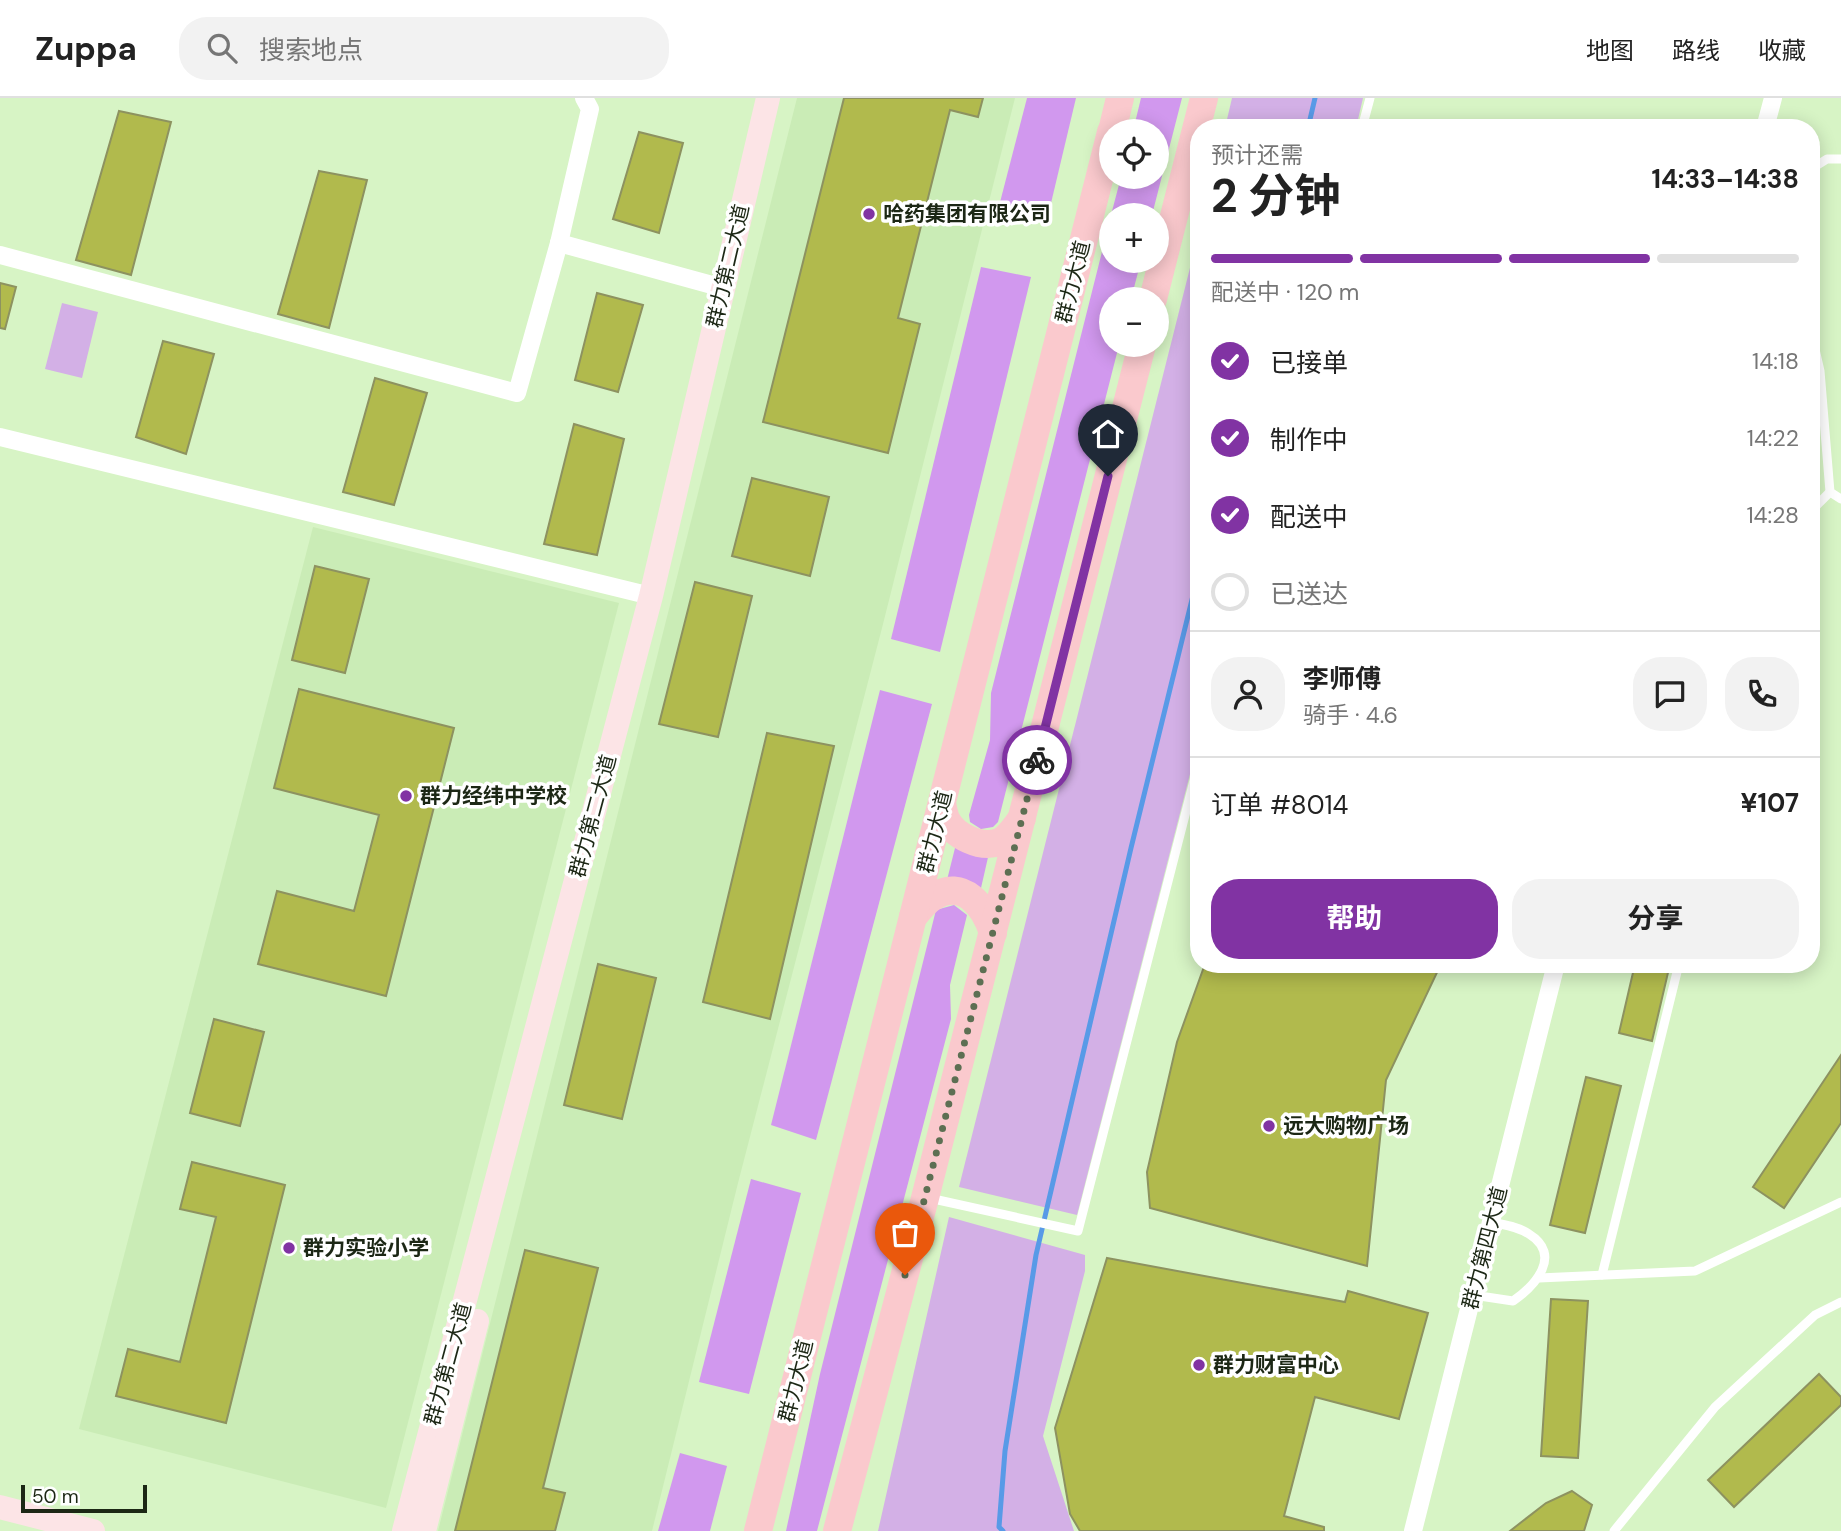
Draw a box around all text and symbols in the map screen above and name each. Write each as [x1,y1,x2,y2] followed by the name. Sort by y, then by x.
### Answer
[179,17,669,80] search box
[35,27,137,70] text: Zuppa
[203,29,241,67] icon: search
[259,33,363,67] text: 搜索地点
[1586,35,1634,66] text: 地图
[1672,35,1720,66] text: 路线
[1758,35,1806,66] text: 收藏
[1099,119,1169,357] map controls
[1099,119,1169,189] button: locate
[1211,140,1303,170] text: 预计还需
[1651,162,1799,196] text: 14:33–14:38
[1211,166,1340,226] text: 2 分钟
[883,200,1051,228] place label: 哈药集团有限公司
[700,201,756,331] street label: 群力第二大道
[1099,203,1169,273] button: +
[861,206,877,222] marker: 哈药集团有限公司
[1049,238,1097,326] street label: 群力大道
[1211,277,1359,307] text: 配送中 · 120 m
[1099,287,1169,357] button: −
[1211,342,1249,380] icon: check
[1270,346,1348,380] text: 已接单
[1752,346,1799,376] text: 14:18
[1078,404,1138,476] pin
[1089,415,1127,453] icon: home
[1211,419,1249,457] icon: check
[1270,423,1348,457] text: 制作中
[1747,423,1799,453] text: 14:22
[1211,496,1249,534] icon: check
[1270,500,1348,534] text: 配送中
[1746,500,1799,530] text: 14:28
[1270,577,1348,611] text: 已送达
[1211,657,1285,731] button: person
[1633,657,1707,731] button: chat
[1725,657,1799,731] button: phone
[1303,662,1381,696] text: 李师傅
[1303,700,1398,730] text: 骑手 · 4.6
[1002,725,1072,795] courier
[1018,741,1056,779] icon: bike
[563,752,623,880] street label: 群力第二大道
[420,782,567,810] place label: 群力经纬中学校
[1741,786,1799,820] text: ¥107
[398,788,414,804] marker: 群力经纬中学校
[911,788,959,876] street label: 群力大道
[1211,788,1348,822] text: 订单 #8014
[1211,879,1498,959] button: 帮助
[1512,879,1799,959] button: 分享
[1283,1112,1409,1140] place label: 远大购物广场
[1261,1118,1277,1134] marker: 远大购物广场
[1456,1183,1514,1313] street label: 群力第四大道
[875,1203,935,1275] pin
[886,1214,924,1252] icon: bag
[303,1234,429,1262] place label: 群力实验小学
[281,1240,297,1256] marker: 群力实验小学
[418,1300,478,1428] street label: 群力第二大道
[772,1337,820,1425] street label: 群力大道
[1213,1351,1339,1379] place label: 群力财富中心
[1191,1357,1207,1373] marker: 群力财富中心
[21,1482,147,1514] scale bar
[32,1484,79,1509] text: 50 m

